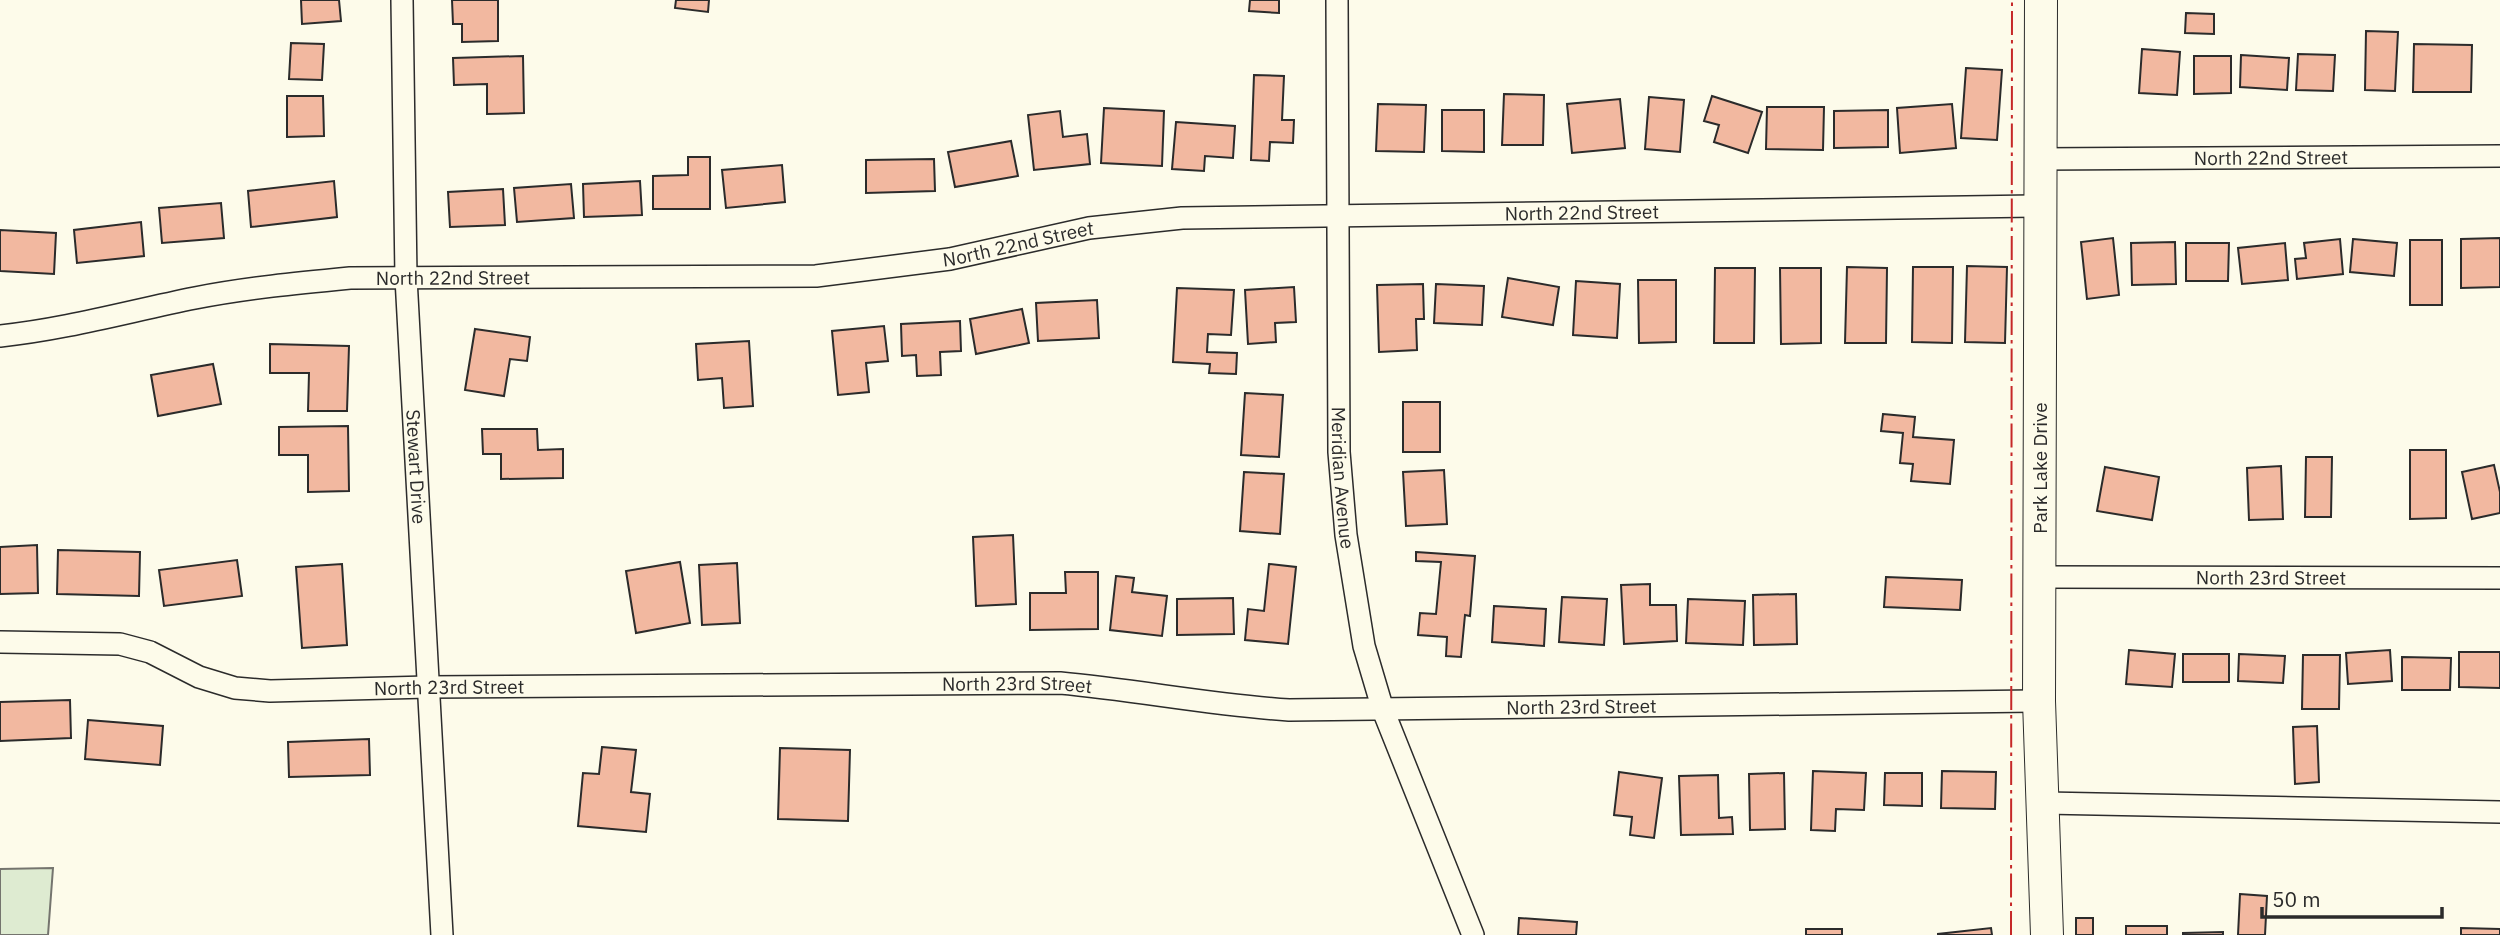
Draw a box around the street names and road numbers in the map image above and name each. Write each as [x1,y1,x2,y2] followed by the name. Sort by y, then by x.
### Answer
[2194,145,2348,170] street label: North 22nd Street
[1504,199,1659,225] street label: North 22nd Street
[941,216,1095,272] street label: North 22nd Street
[376,265,530,290] street label: North 22nd Street
[2028,402,2052,534] street label: Park Lake Drive
[1327,407,1360,551] street label: Meridian Avenue
[401,409,431,525] street label: Stewart Drive
[2196,565,2346,590] street label: North 23rd Street
[942,671,1094,698] street label: North 23rd Street
[374,674,524,700] street label: North 23rd Street
[1506,694,1657,719] street label: North 23rd Street

